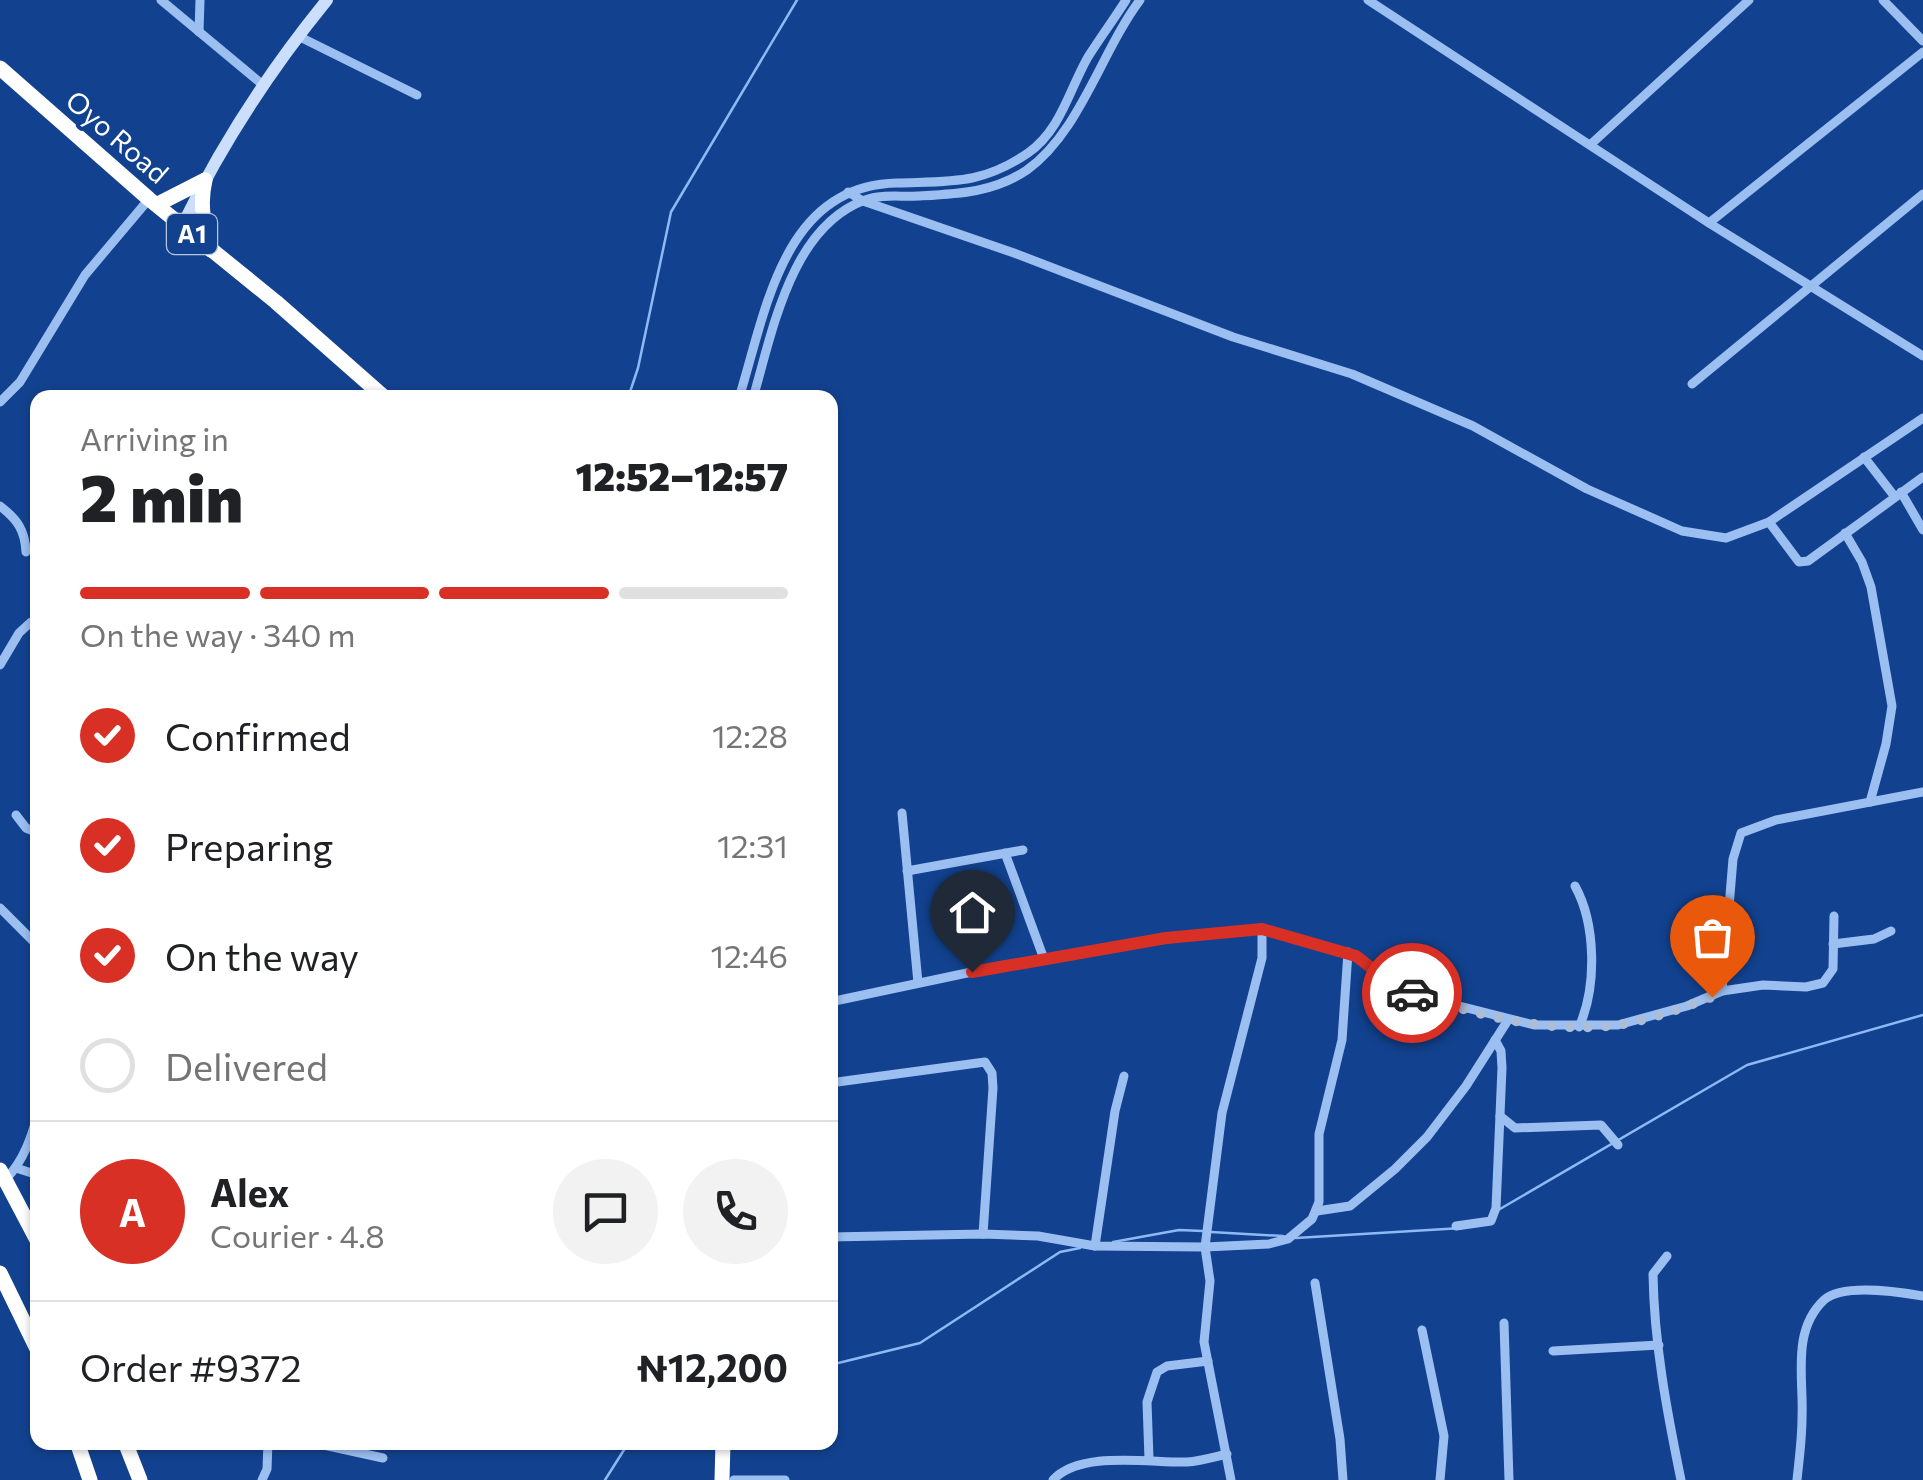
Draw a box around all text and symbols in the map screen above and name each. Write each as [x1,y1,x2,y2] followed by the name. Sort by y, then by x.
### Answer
[60,83,176,190] street label: Oyo Road
[167,214,217,254] road number: A1
[80,418,229,458] text: Arriving in
[576,452,788,499] text: 12:52–12:57
[80,456,243,535] text: 2 min
[80,614,356,654] text: On the way · 340 m
[80,708,135,763] icon: check
[165,712,351,759] text: Confirmed
[712,715,788,755] text: 12:28
[80,818,135,873] icon: check
[165,822,333,869] text: Preparing
[717,825,788,865] text: 12:31
[930,870,1015,973] pin
[945,885,1000,940] icon: home
[1670,895,1755,998] pin
[1685,910,1740,965] icon: bag
[80,928,135,983] icon: check
[165,932,359,979] text: On the way
[710,935,788,975] text: 12:46
[1362,943,1462,1043] courier
[1385,966,1440,1021] icon: car
[165,1042,328,1089] text: Delivered
[553,1159,658,1264] button: chat
[683,1159,788,1264] button: phone
[210,1168,289,1215] text: Alex
[119,1188,146,1235] text: A
[210,1215,385,1255] text: Courier · 4.8
[80,1343,302,1390] text: Order #9372
[636,1343,788,1390] text: ₦12,200

